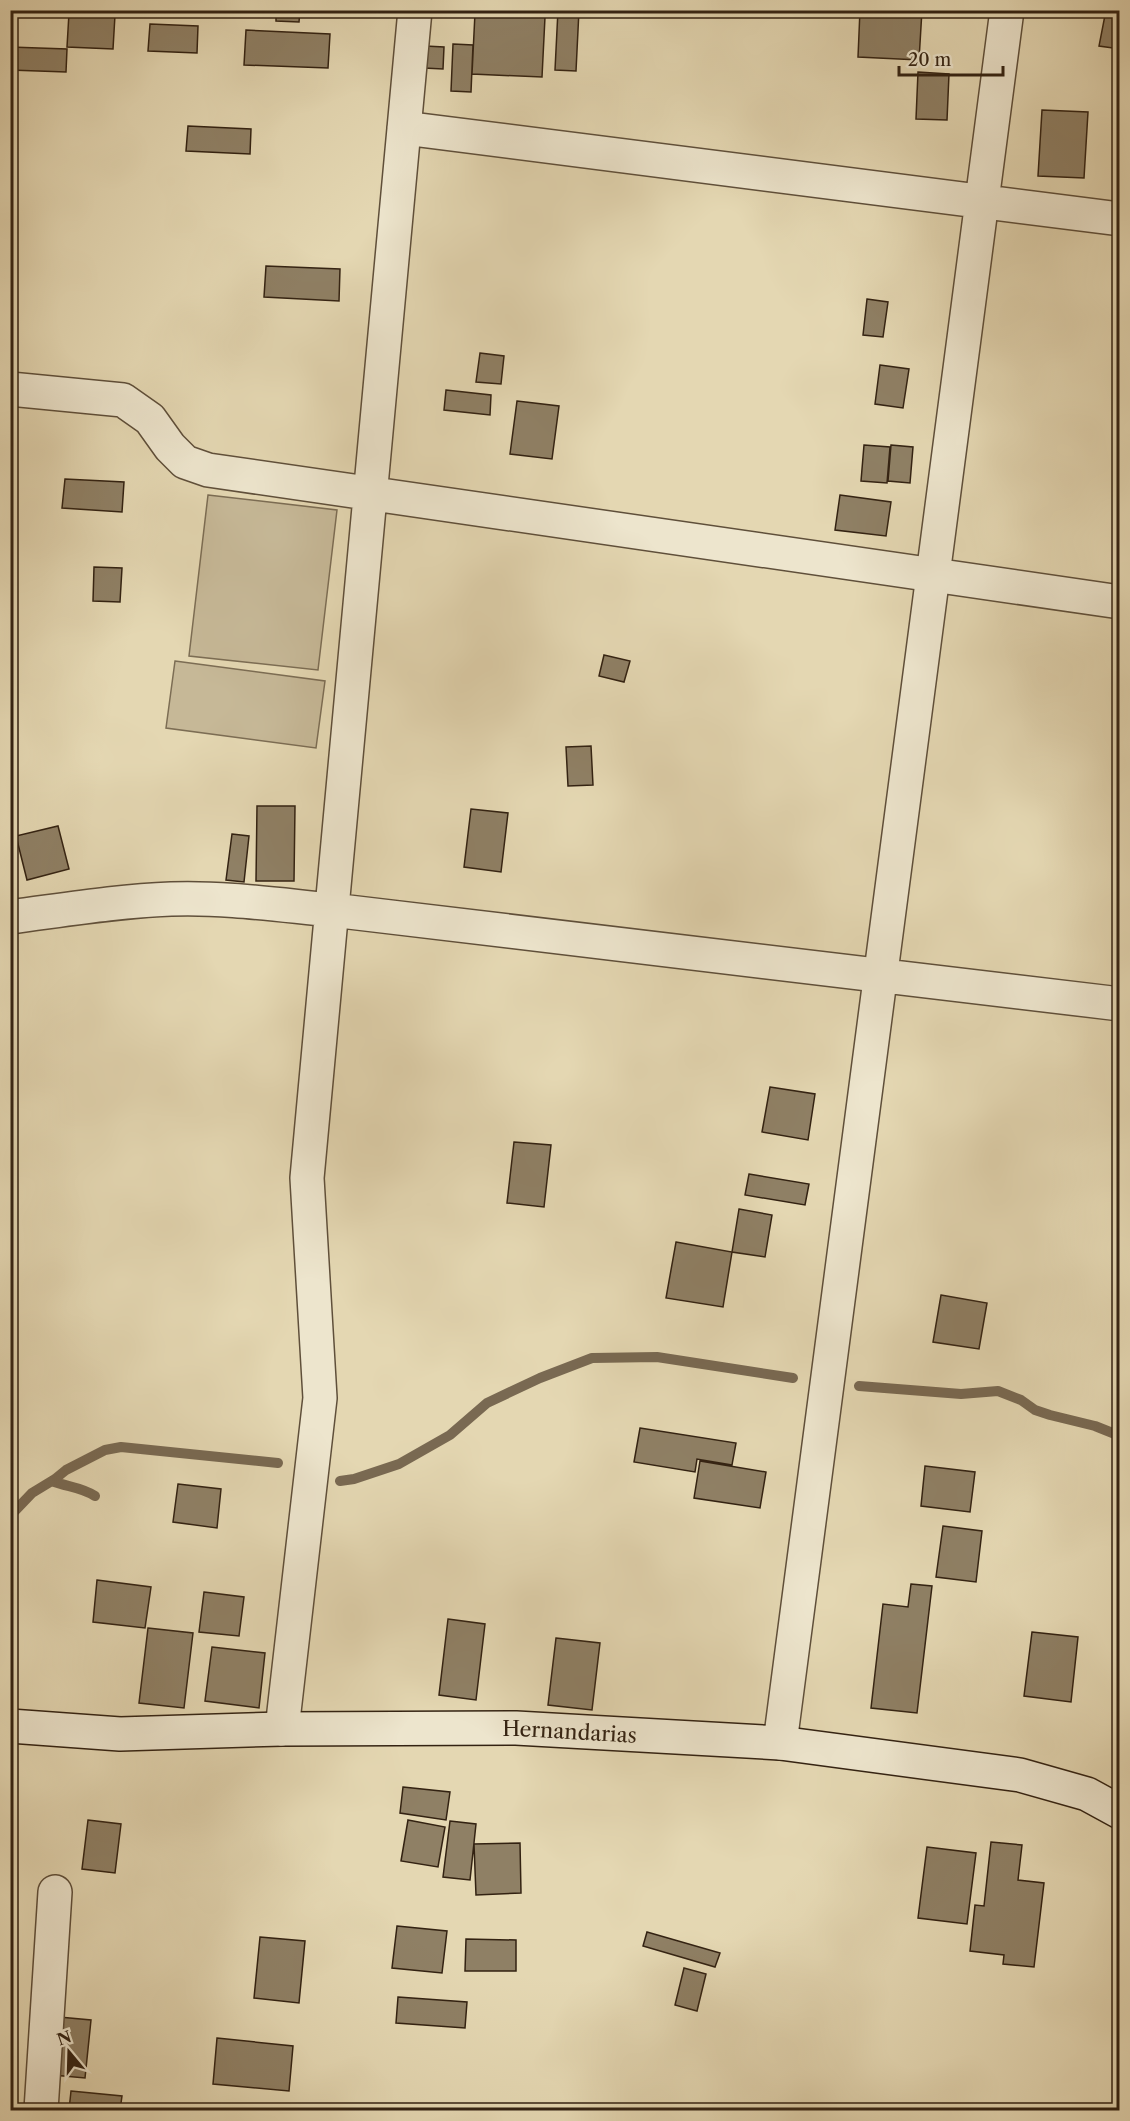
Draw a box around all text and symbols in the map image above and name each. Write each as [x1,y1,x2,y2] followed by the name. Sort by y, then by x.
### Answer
[899,39,1002,77] scale bar
[908,49,952,71] text: 20 m
[502,1715,638,1747] street label: Hernandarias
[39,2022,99,2082] north arrow
[54,2026,74,2050] text: N

